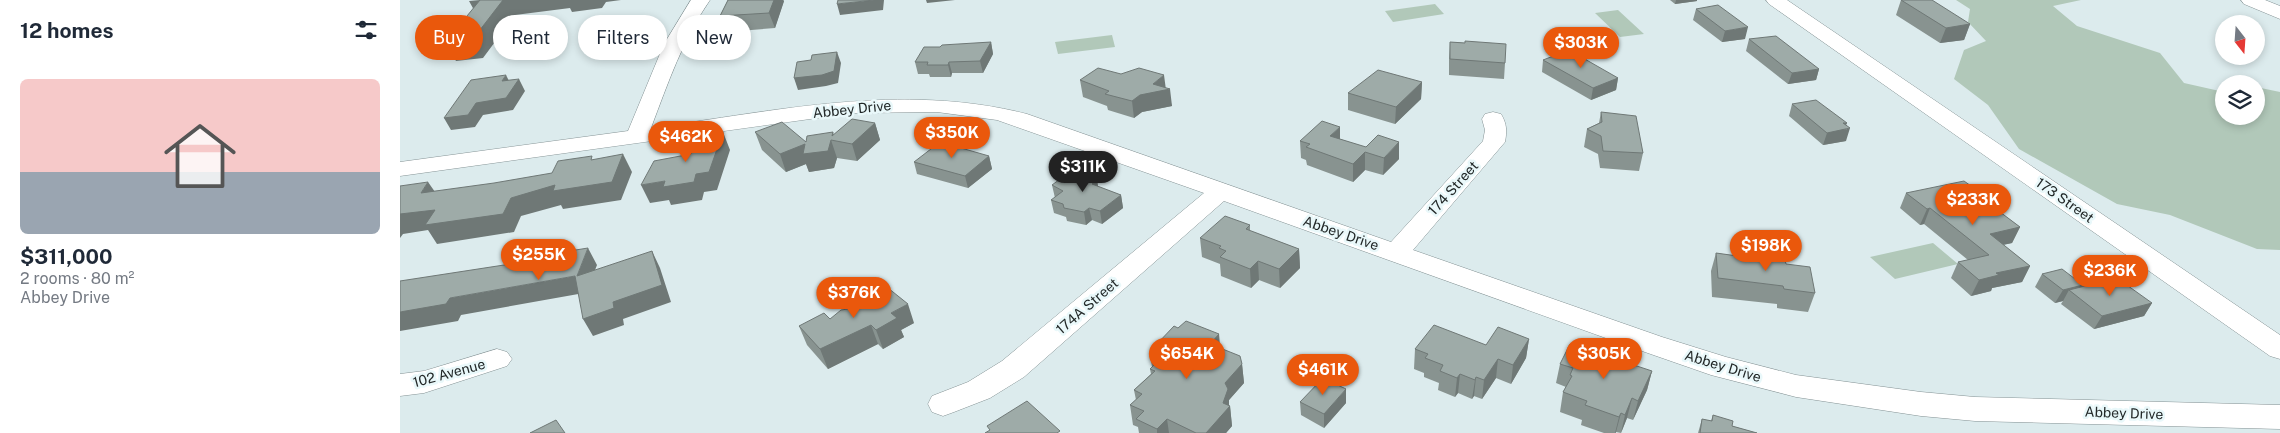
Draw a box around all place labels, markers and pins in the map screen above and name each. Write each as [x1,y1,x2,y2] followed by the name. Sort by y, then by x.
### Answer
[1546,27,1616,69] pin: $303K
[917,116,987,159] pin: $350K
[651,120,721,163] pin: $462K
[1048,150,1118,193] pin: $311K
[1938,184,2008,226] pin: $233K
[1731,230,1801,272] pin: $198K
[504,238,574,281] pin: $255K
[2075,254,2145,297] pin: $236K
[819,276,889,319] pin: $376K
[1152,338,1222,380] pin: $654K
[1569,338,1639,380] pin: $305K
[1288,354,1358,396] pin: $461K

